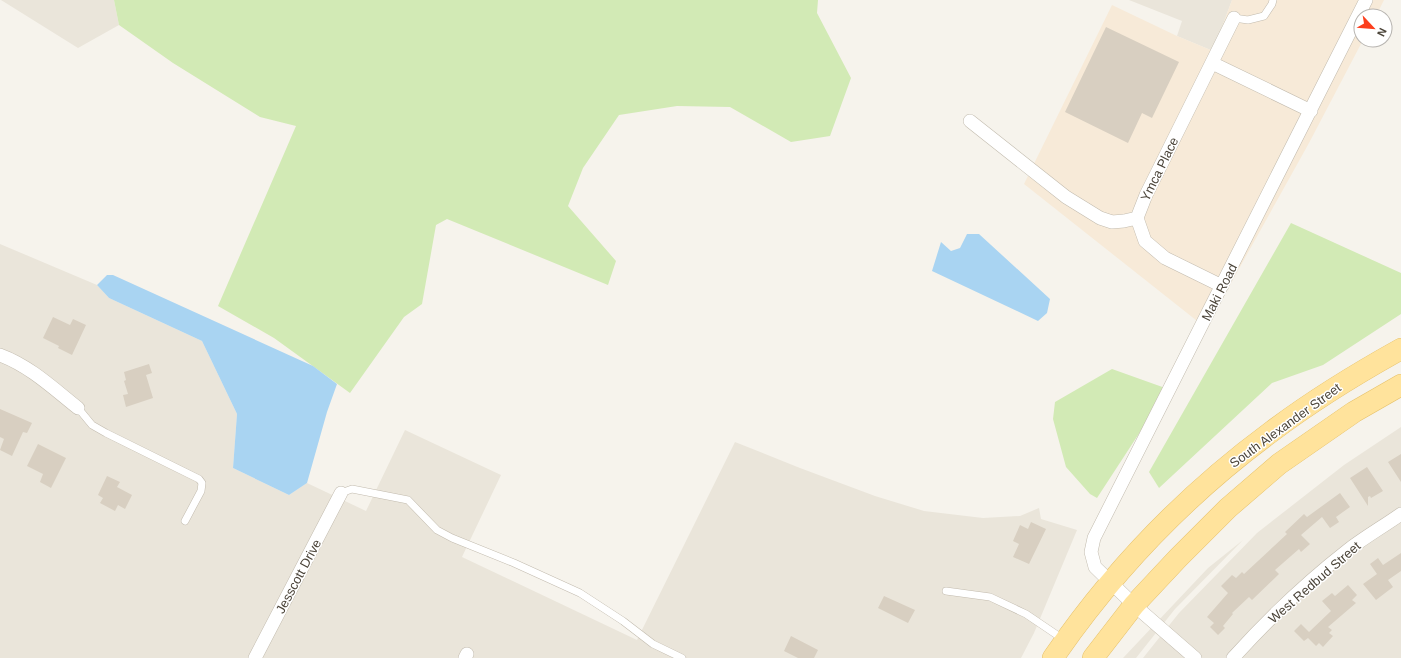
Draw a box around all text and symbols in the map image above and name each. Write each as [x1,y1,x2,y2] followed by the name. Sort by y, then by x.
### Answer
[1353,8,1393,48] north arrow
[1375,26,1389,39] text: N
[1138,135,1181,204] street label: Ymca Place
[1199,261,1240,323] street label: Maki Road
[1227,380,1344,471] street label: South Alexander Street
[273,537,324,616] street label: Jesscott Drive
[1265,538,1364,626] street label: West Redbud Street

